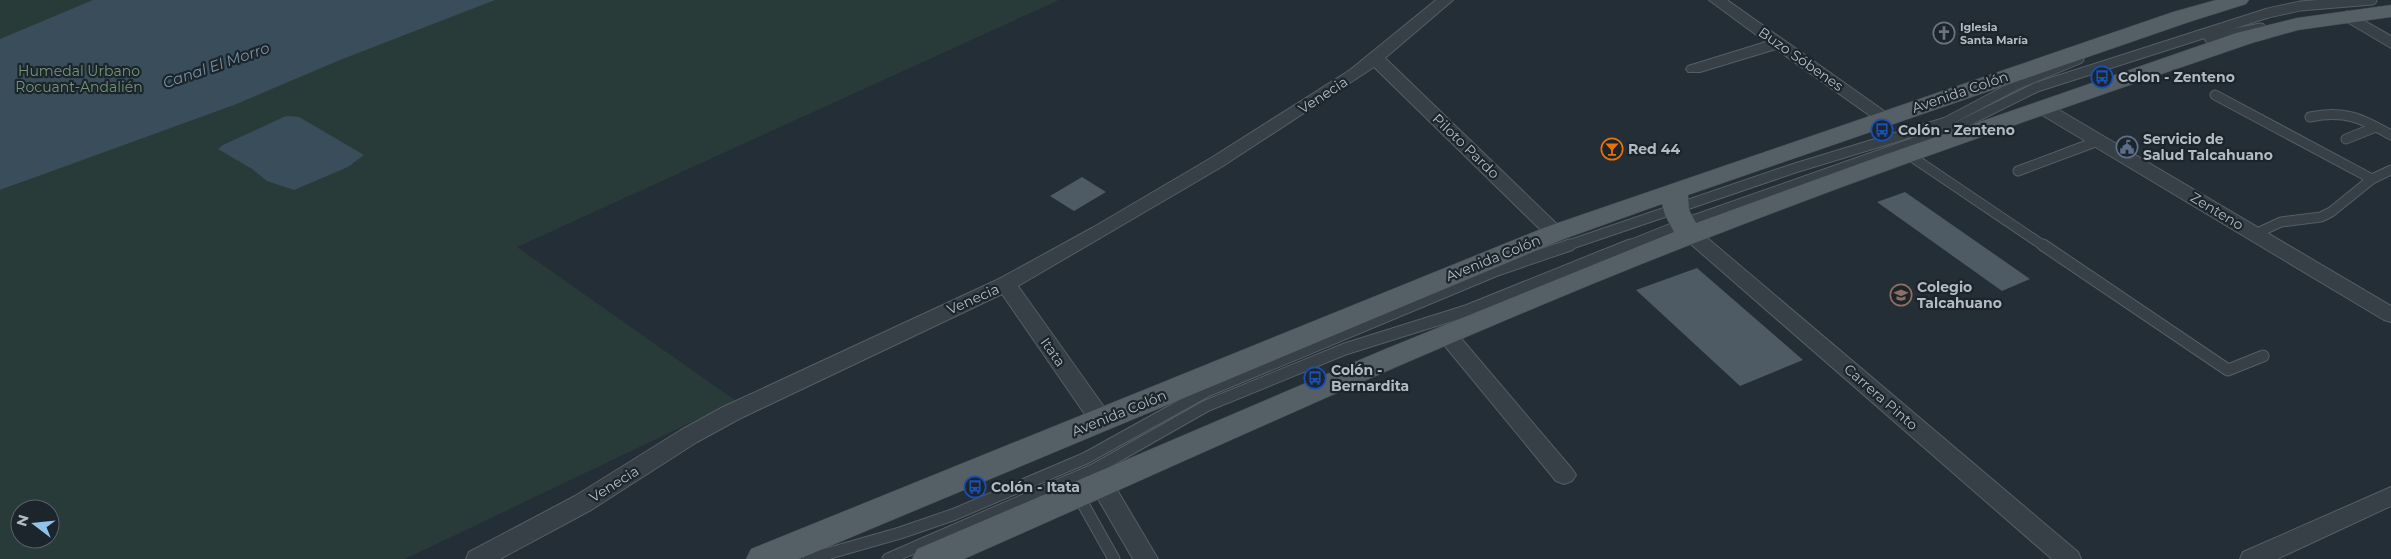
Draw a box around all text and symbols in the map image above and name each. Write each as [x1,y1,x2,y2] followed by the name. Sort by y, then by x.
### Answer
[1960,20,2028,47] place label: Iglesia Santa María
[1932,21,1956,45] church icon: Iglesia Santa María
[1755,23,1847,95] street label: Buzo Sóbenes
[160,38,272,92] water label: Canal El Morro
[15,62,143,96] park label: Humedal Urbano Rocuant-Andalién
[2090,65,2114,89] bus stop icon: Colon - Zenteno
[1910,67,2010,117] street label: Avenida Colón
[2118,68,2235,86] place label: Colon - Zenteno
[1295,72,1351,118] street label: Venecia
[1429,110,1503,183] street label: Piloto Pardo
[1870,118,1894,142] bus stop icon: Colón - Zenteno
[1898,121,2015,139] place label: Colón - Zenteno
[2143,130,2273,164] place label: Servicio de Salud Talcahuano
[2115,135,2139,159] public building icon: Servicio de Salud Talcahuano
[1600,137,1624,161] bar icon: Red 44
[1628,140,1680,158] place label: Red 44
[2187,188,2247,234] street label: Zenteno
[1443,231,1543,285] street label: Avenida Colón
[1917,278,2002,312] place label: Colegio Talcahuano
[944,280,1002,318] street label: Venecia
[1889,283,1913,307] school or university icon: Colegio Talcahuano
[1037,334,1069,370] street label: Itata
[1840,360,1922,434] street label: Carrera Pinto
[1331,361,1409,395] place label: Colón - Bernardita
[1303,366,1327,390] bus stop icon: Colón - Bernardita
[1069,386,1169,440] street label: Avenida Colón
[586,462,642,506] street label: Venecia
[963,475,987,499] bus stop icon: Colón - Itata
[991,478,1080,496] place label: Colón - Itata
[10,499,60,549] north arrow
[12,512,33,528] text: N

